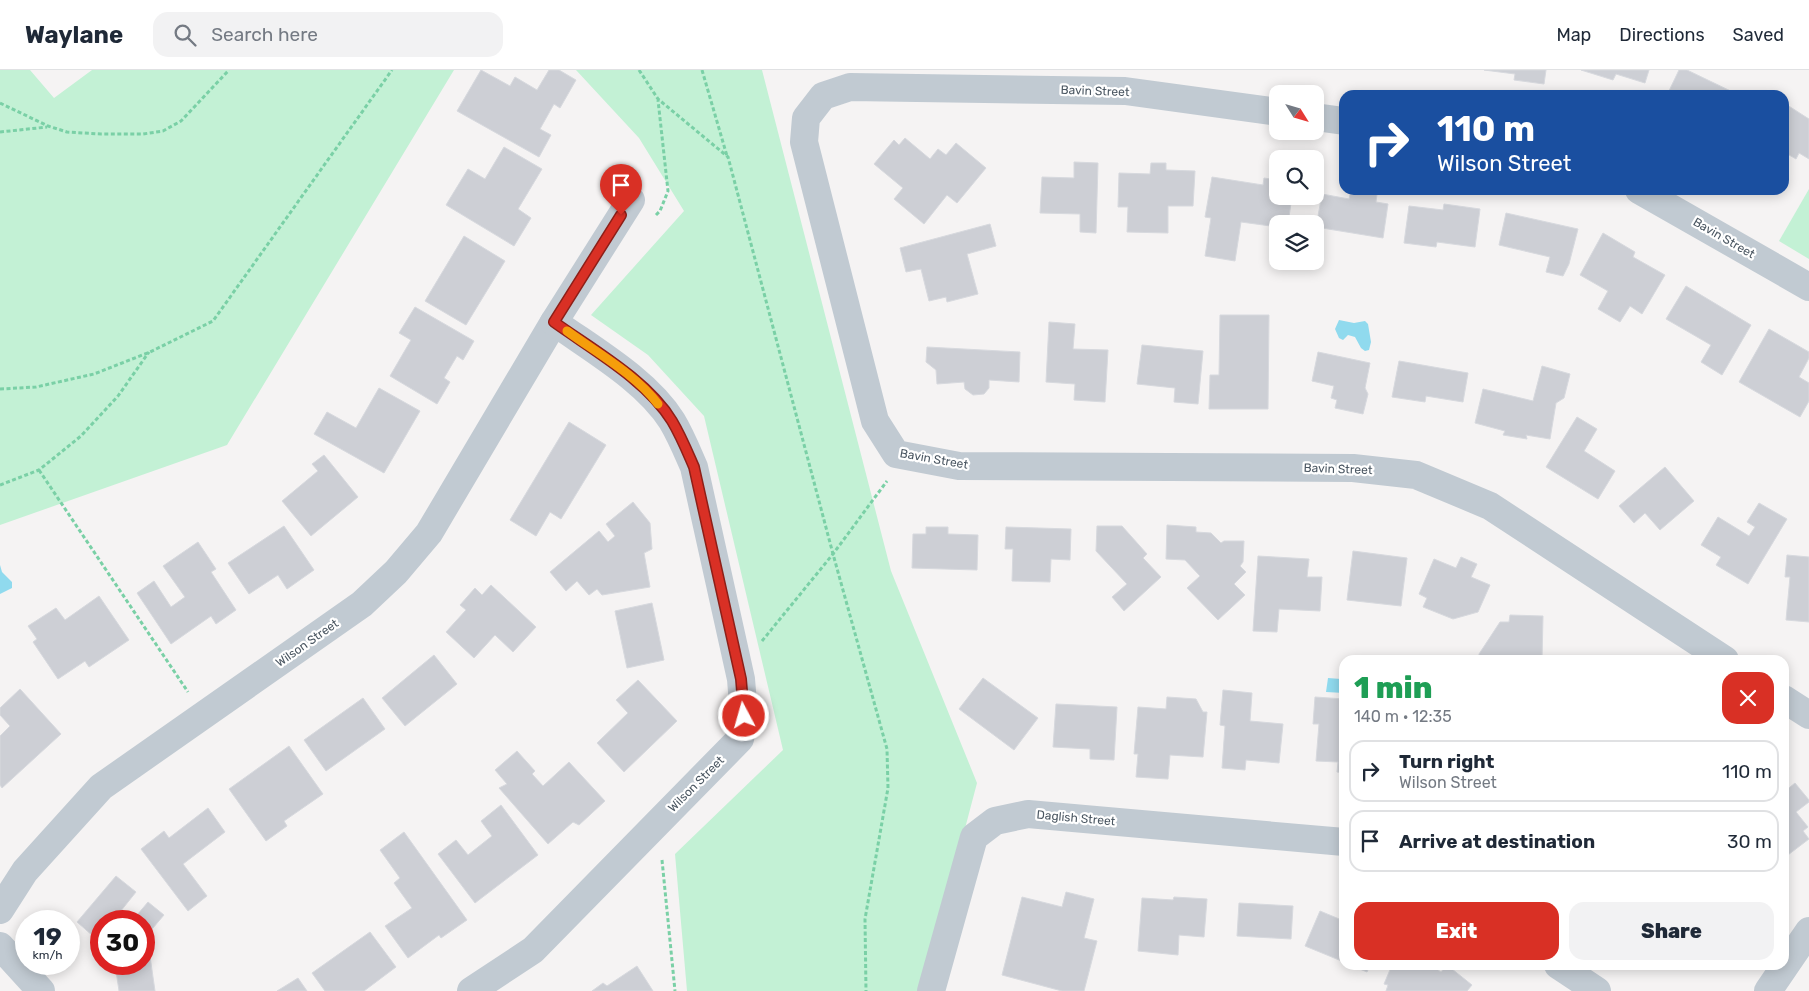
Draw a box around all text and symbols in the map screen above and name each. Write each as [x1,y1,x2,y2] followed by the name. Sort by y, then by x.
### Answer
[153,12,503,57] search box
[25,21,123,49] text: Waylane
[171,21,199,49] icon: search
[211,23,318,46] text: Search here
[1556,24,1591,46] text: Map
[1619,24,1705,46] text: Directions
[1733,24,1784,46] text: Saved
[1060,83,1130,99] street label: Bavin Street
[1269,85,1324,140] north arrow
[1269,85,1324,270] map controls
[1437,108,1535,150] text: 110 m
[1354,110,1419,175] icon: right
[1269,150,1324,205] button: search
[1437,150,1571,177] text: Wilson Street
[600,164,642,215] pin
[607,171,635,199] icon: arrive
[1269,215,1324,270] button: layers
[1691,215,1758,261] street label: Bavin Street
[899,446,969,472] street label: Bavin Street
[1303,461,1373,477] street label: Bavin Street
[273,616,341,670] street label: Wilson Street
[1354,670,1432,706] text: 1 min
[1722,672,1774,724] button: close
[717,689,769,741] position arrow
[1354,707,1452,726] text: 140 m · 12:35
[1399,750,1494,773] text: Turn right
[665,753,727,815] street label: Wilson Street
[1356,757,1384,785] icon: right
[1722,760,1772,783] text: 110 m
[1399,773,1497,792] text: Wilson Street
[1036,808,1116,828] street label: Daglish Street
[1356,827,1384,855] icon: arrive
[1399,830,1595,853] text: Arrive at destination
[1727,830,1772,853] text: 30 m
[1354,902,1559,960] button: Exit
[1569,902,1774,960] button: Share
[90,910,155,975] speed limit sign: 30
[33,922,62,951] text: 19
[33,948,62,962] text: km/h

